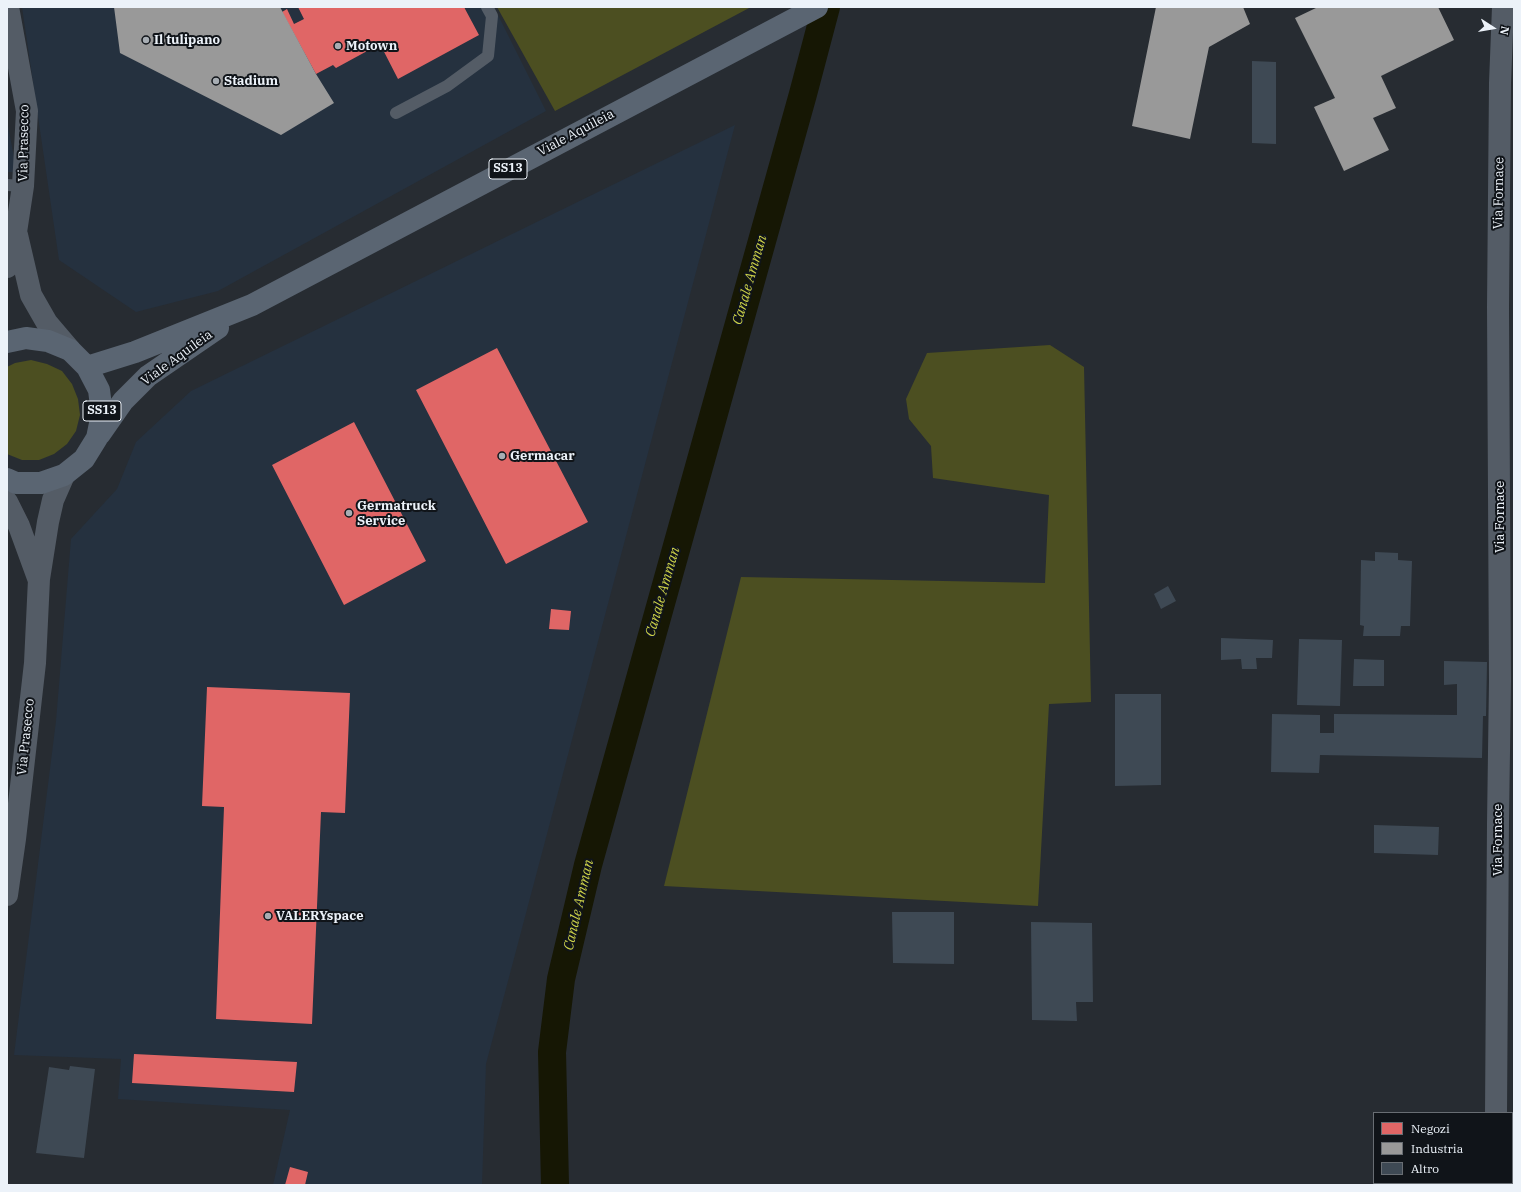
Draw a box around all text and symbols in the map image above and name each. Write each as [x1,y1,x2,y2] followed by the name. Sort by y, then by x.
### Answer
[1473,8,1513,48] north arrow
[1497,25,1512,36] text: N
[154,32,220,48] place label: Il tulipano
[141,35,151,45] marker: Il tulipano
[346,38,397,54] place label: Motown
[333,41,343,51] marker: Motown
[224,73,278,89] place label: Stadium
[211,76,221,86] marker: Stadium
[16,104,32,182] street label: Via Prasecco
[535,106,617,160] street label: Viale Aquileia
[1491,157,1507,229] street label: Via Fornace
[489,159,527,179] road number: SS13
[729,233,771,327] water label: Canale Amman
[138,327,216,389] street label: Viale Aquileia
[83,401,121,421] road number: SS13
[510,448,575,464] place label: Germacar
[497,451,507,461] marker: Germacar
[1492,481,1508,553] street label: Via Fornace
[357,498,436,529] place label: Germatruck Service
[344,508,354,518] marker: Germatruck Service
[642,545,684,639] water label: Canale Amman
[14,698,38,776] street label: Via Prasecco
[1490,804,1506,876] street label: Via Fornace
[560,858,598,952] water label: Canale Amman
[276,908,364,924] place label: VALERYspace
[263,911,273,921] marker: VALERYspace
[1373,1112,1513,1184] legend
[1411,1121,1450,1136] text: Negozi
[1411,1141,1463,1156] text: Industria
[1411,1161,1439,1176] text: Altro

